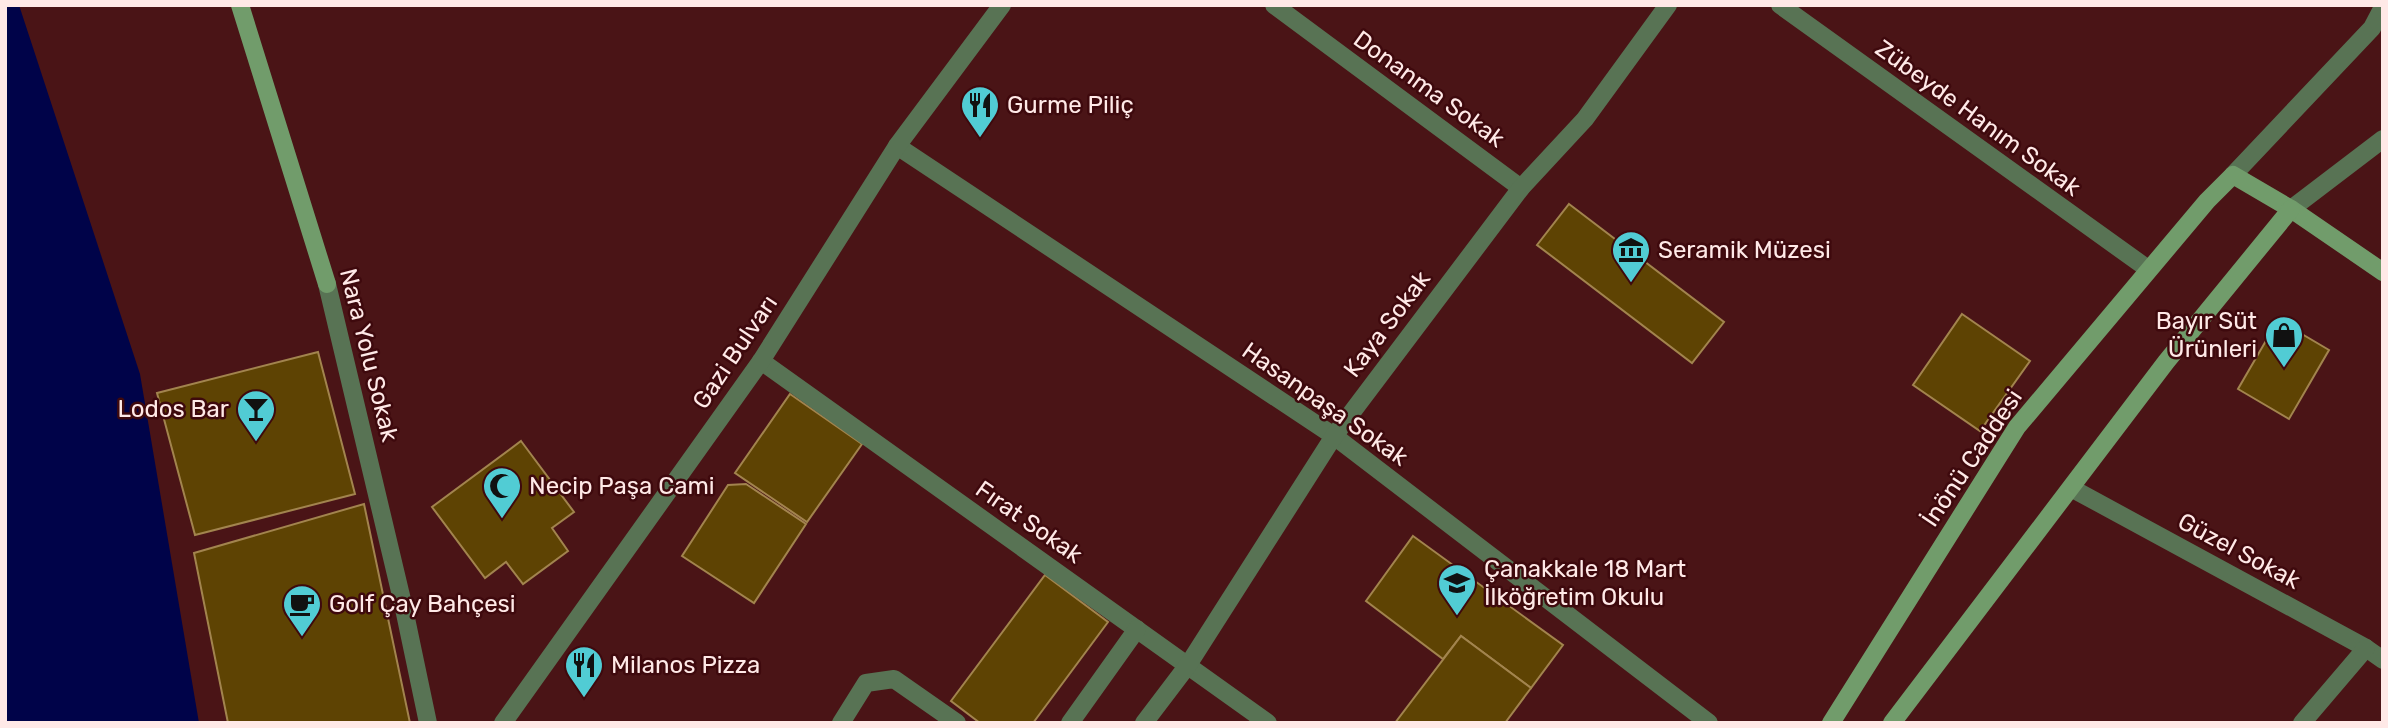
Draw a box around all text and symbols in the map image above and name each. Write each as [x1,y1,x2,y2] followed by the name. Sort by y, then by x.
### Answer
[1348,25,1510,153] street label: Donanma Sokak
[1870,34,2086,202] street label: Zübeyde Hanım Sokak
[959,84,1001,139] restaurant icon: Gurme Piliç
[1007,91,1134,119] place label: Gurme Piliç
[1610,229,1652,284] museum icon: Seramik Müzesi
[1658,236,1831,264] place label: Seramik Müzesi
[1338,265,1436,383] street label: Kaya Sokak
[334,266,404,445] street label: Nara Yolu Sokak
[687,290,783,414] street label: Gazi Bulvarı
[2156,307,2257,363] place label: Bayır Süt Ürünleri
[2263,314,2305,369] shop icon: Bayır Süt Ürünleri
[1237,336,1414,472] street label: Hasanpaşa Sokak
[1916,384,2028,532] street label: İnönü Caddesi
[235,388,277,443] bar icon: Lodos Bar
[117,395,229,423] place label: Lodos Bar
[481,465,523,520] mosque icon: Necip Paşa Cami
[529,472,715,500] place label: Necip Paşa Cami
[970,475,1088,569] street label: Fırat Sokak
[2173,507,2305,595] street label: Güzel Sokak
[1484,555,1686,611] place label: Çanakkale 18 Mart İlköğretim Okulu
[1436,562,1478,617] school or university icon: Çanakkale 18 Mart İlköğretim Okulu
[281,583,323,638] cafe icon: Golf Çay Bahçesi
[329,590,516,618] place label: Golf Çay Bahçesi
[563,644,605,699] restaurant icon: Milanos Pizza
[611,651,760,679] place label: Milanos Pizza

